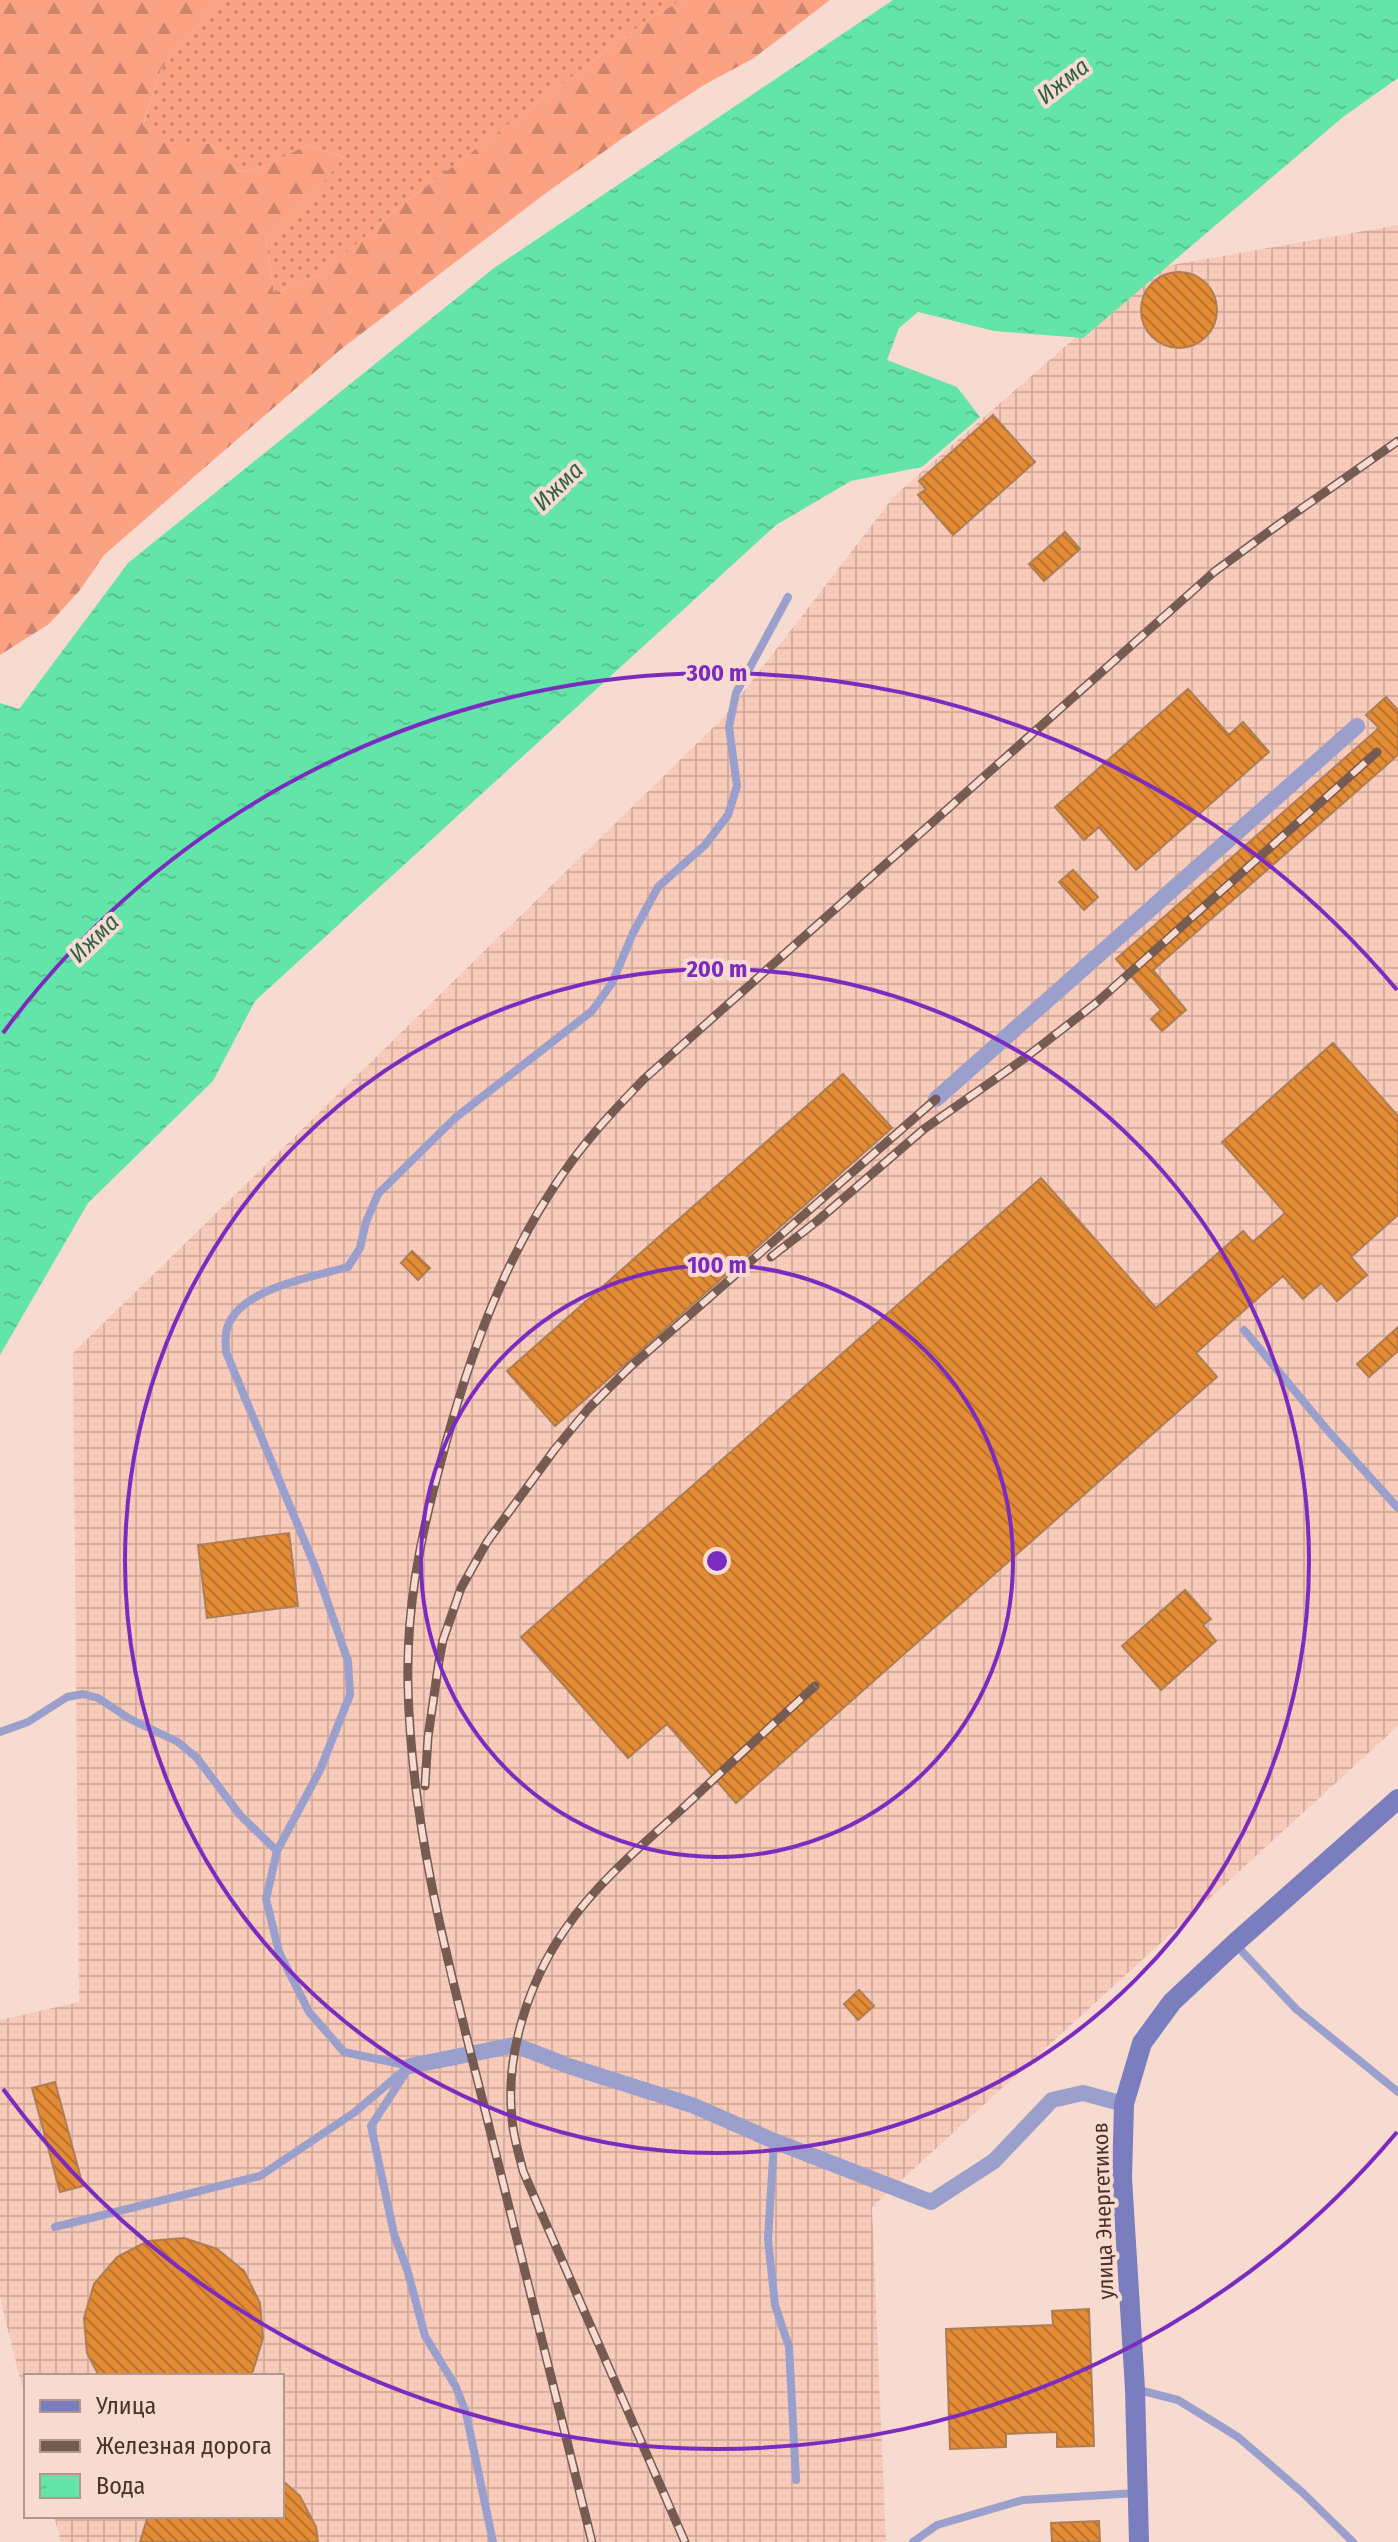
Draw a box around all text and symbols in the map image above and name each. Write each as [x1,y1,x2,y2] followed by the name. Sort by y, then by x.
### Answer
[1032,52,1094,110] water label: Ижма
[527,456,589,516] water label: Ижма
[686,659,747,687] text: 300 m
[63,908,125,968] water label: Ижма
[686,955,747,983] text: 200 m
[687,1251,747,1279] text: 100 m
[703,1547,731,1575] centre of rings
[1086,2122,1120,2300] street label: улица Энергетиков
[24,2374,284,2518] legend
[95,2392,156,2420] text: Улица
[96,2432,272,2460] text: Железная дорога
[96,2472,145,2500] text: Вода

